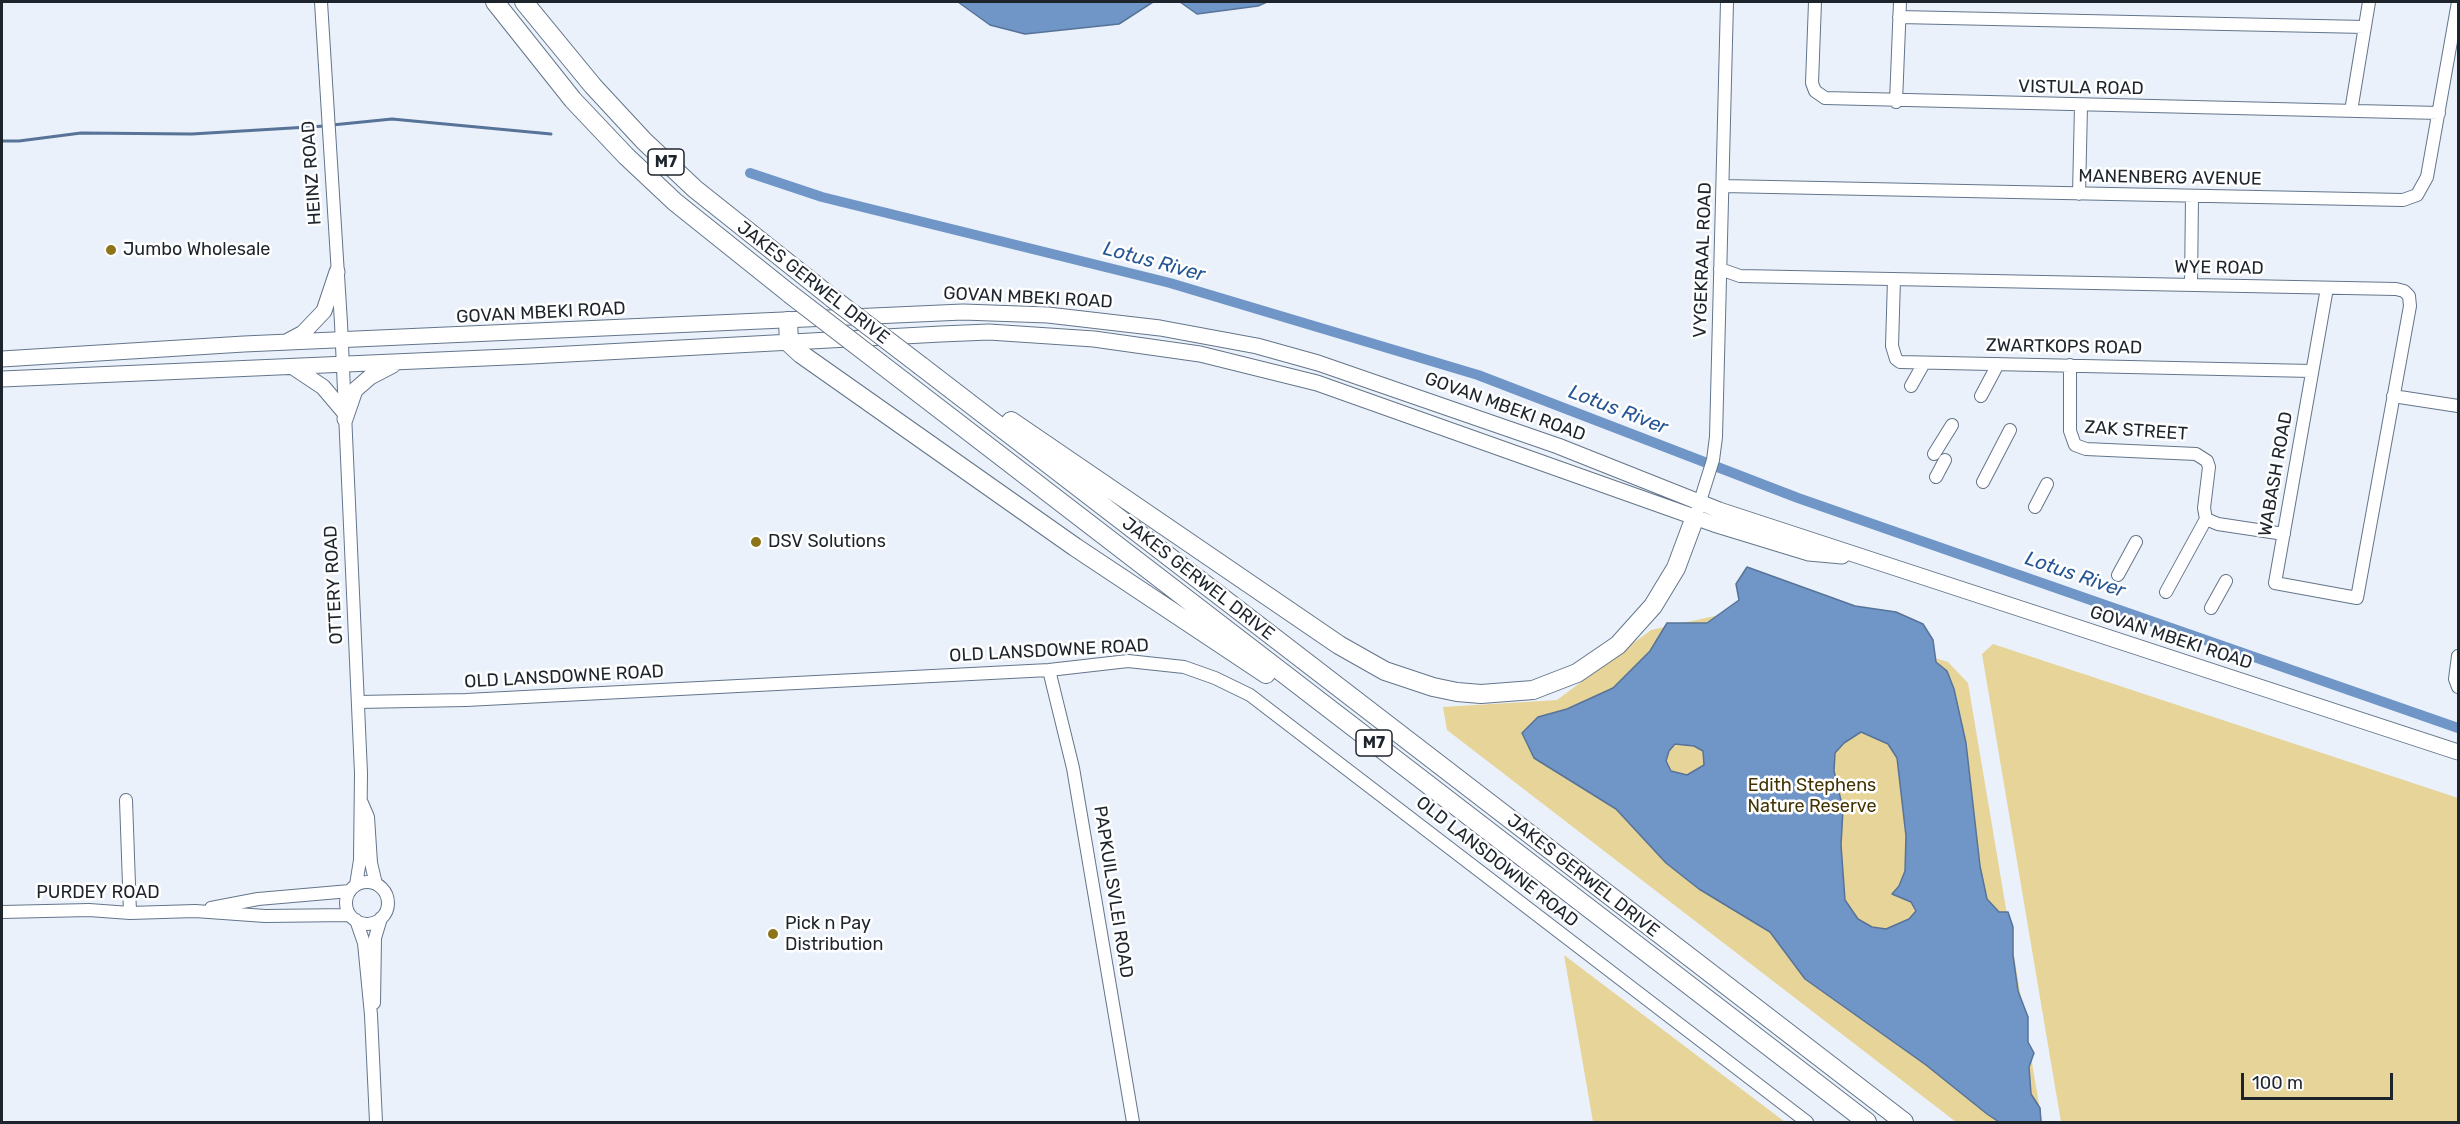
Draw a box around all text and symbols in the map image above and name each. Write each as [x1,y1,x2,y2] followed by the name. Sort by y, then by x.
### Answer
[2018,76,2144,100] street label: VISTULA ROAD
[298,120,326,226] street label: HEINZ ROAD
[648,149,684,175] road number: M7
[2078,166,2262,190] street label: MANENBERG AVENUE
[1689,182,1717,338] street label: VYGEKRAAL ROAD
[733,217,893,349] street label: JAKES GERWEL DRIVE
[1100,237,1208,287] water label: Lotus River
[123,239,270,261] place label: Jumbo Wholesale
[104,243,118,257] marker: Jumbo Wholesale
[2174,256,2264,280] street label: WYE ROAD
[943,283,1113,313] street label: GOVAN MBEKI ROAD
[456,298,626,328] street label: GOVAN MBEKI ROAD
[1986,335,2142,359] street label: ZWARTKOPS ROAD
[1422,368,1588,446] street label: GOVAN MBEKI ROAD
[1565,380,1671,440] water label: Lotus River
[2254,410,2298,538] street label: WABASH ROAD
[2084,417,2188,445] street label: ZAK STREET
[1118,513,1278,645] street label: JAKES GERWEL DRIVE
[320,525,348,645] street label: OTTERY ROAD
[768,531,886,553] place label: DSV Solutions
[749,535,763,549] marker: DSV Solutions
[2022,547,2128,603] water label: Lotus River
[2087,602,2255,674] street label: GOVAN MBEKI ROAD
[949,635,1149,667] street label: OLD LANSDOWNE ROAD
[464,661,664,693] street label: OLD LANSDOWNE ROAD
[1356,730,1392,756] road number: M7
[1748,775,1876,818] park label: Edith Stephens Nature Reserve
[1412,792,1582,932] street label: OLD LANSDOWNE ROAD
[1089,804,1137,980] street label: PAPKUILSVLEI ROAD
[1503,810,1663,942] street label: JAKES GERWEL DRIVE
[36,882,160,904] street label: PURDEY ROAD
[785,913,883,956] place label: Pick n Pay Distribution
[766,927,780,941] marker: Pick n Pay Distribution
[2244,1061,2396,1099] scale bar
[2252,1072,2303,1094] text: 100 m

